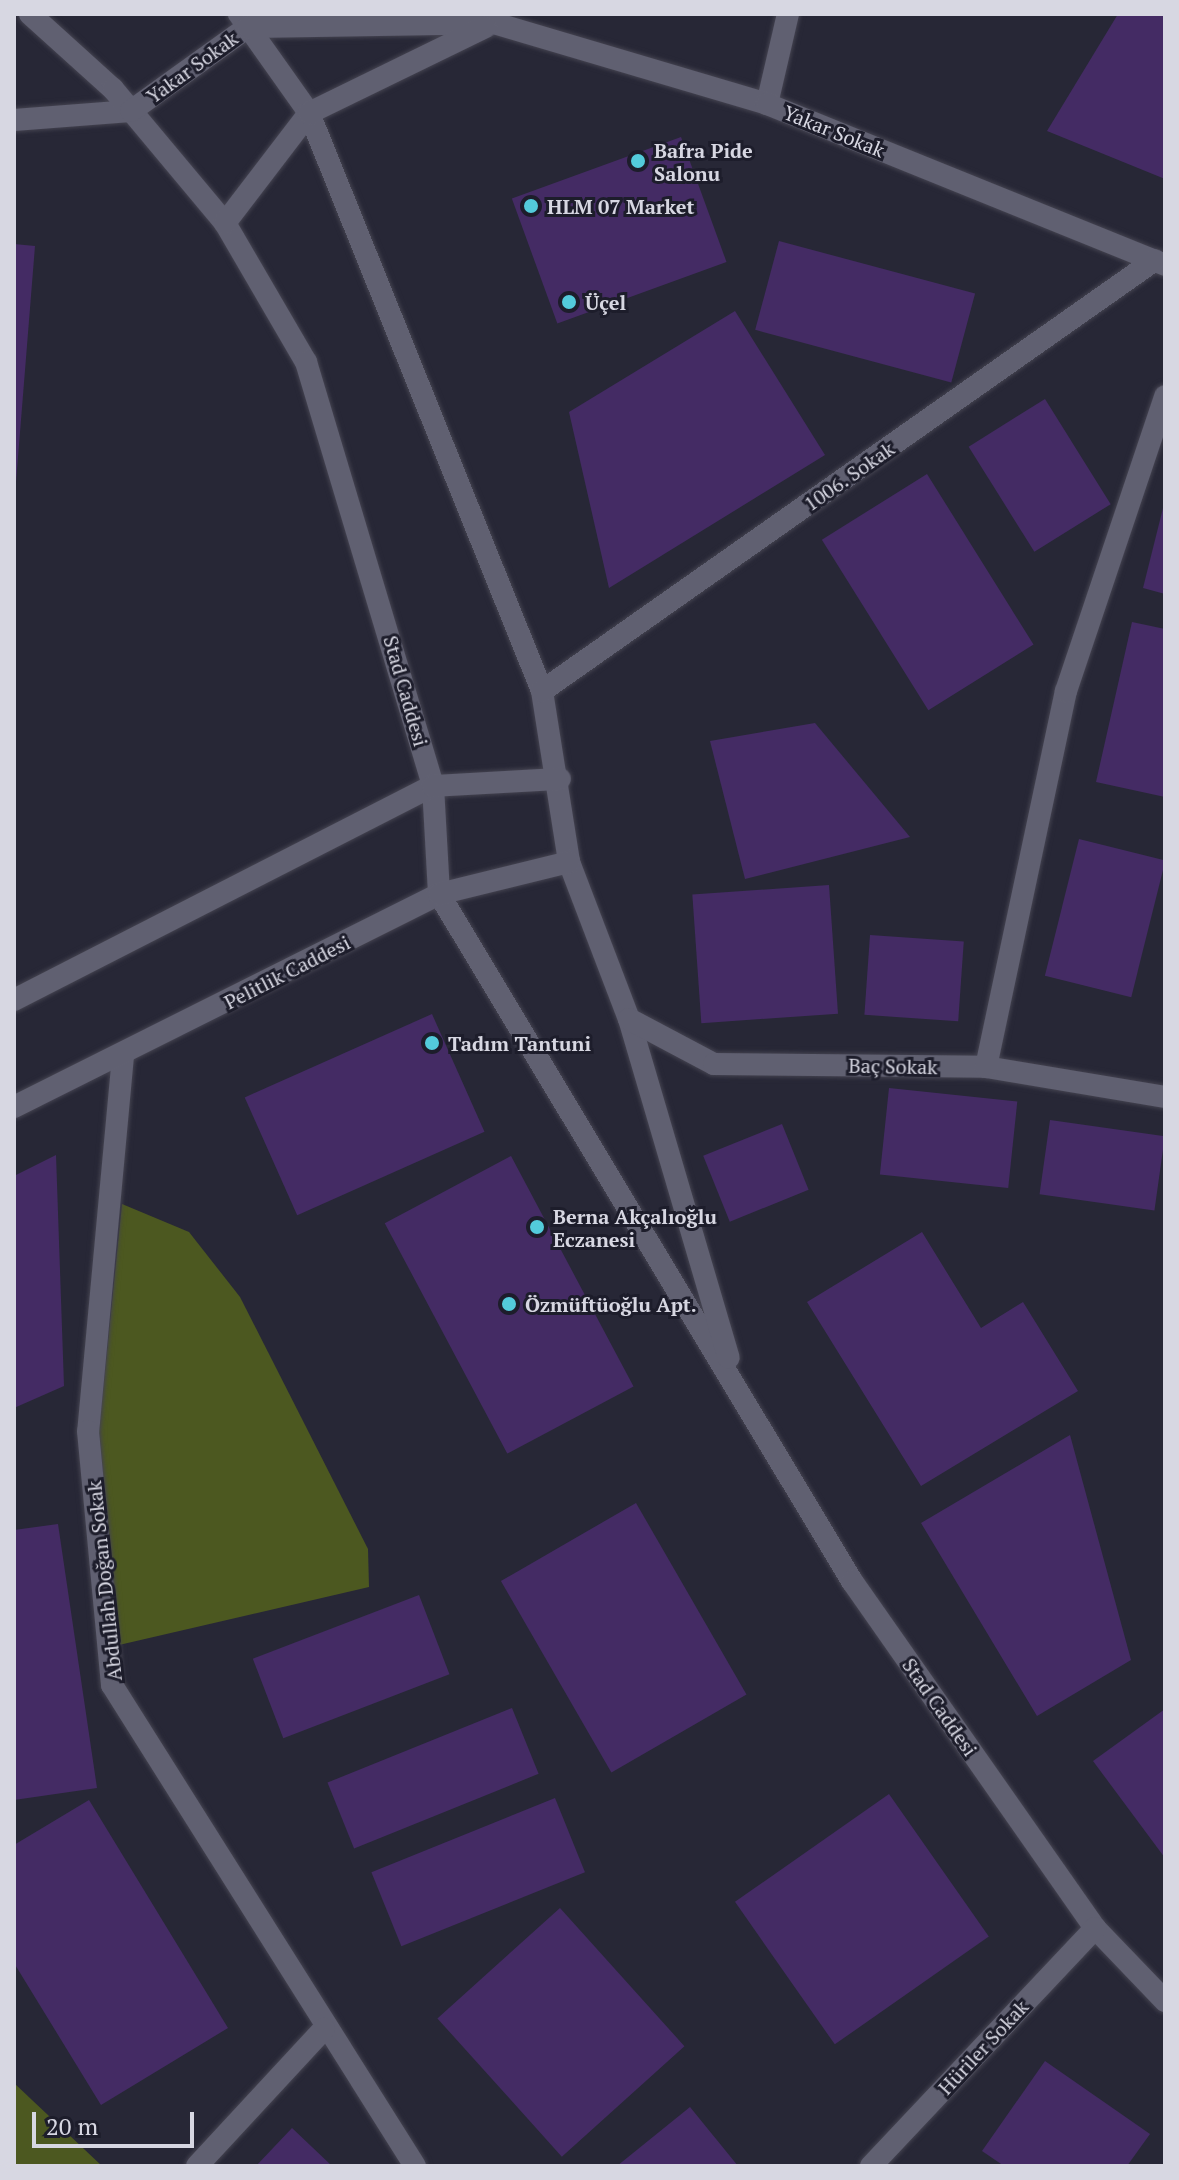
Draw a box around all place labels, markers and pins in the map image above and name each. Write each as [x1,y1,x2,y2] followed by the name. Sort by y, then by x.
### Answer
[654,138,753,185] place label: Bafra Pide Salonu
[629,152,647,170] marker: Bafra Pide Salonu
[547,194,694,218] place label: HLM 07 Market
[522,197,540,215] marker: HLM 07 Market
[585,290,626,314] place label: Üçel
[560,293,578,311] marker: Üçel
[448,1031,591,1055] place label: Tadım Tantuni
[423,1034,441,1052] marker: Tadım Tantuni
[553,1204,717,1251] place label: Berna Akçalıoğlu Eczanesi
[528,1218,546,1236] marker: Berna Akçalıoğlu Eczanesi
[525,1292,697,1316] place label: Özmüftüoğlu Apt.
[500,1295,518,1313] marker: Özmüftüoğlu Apt.

